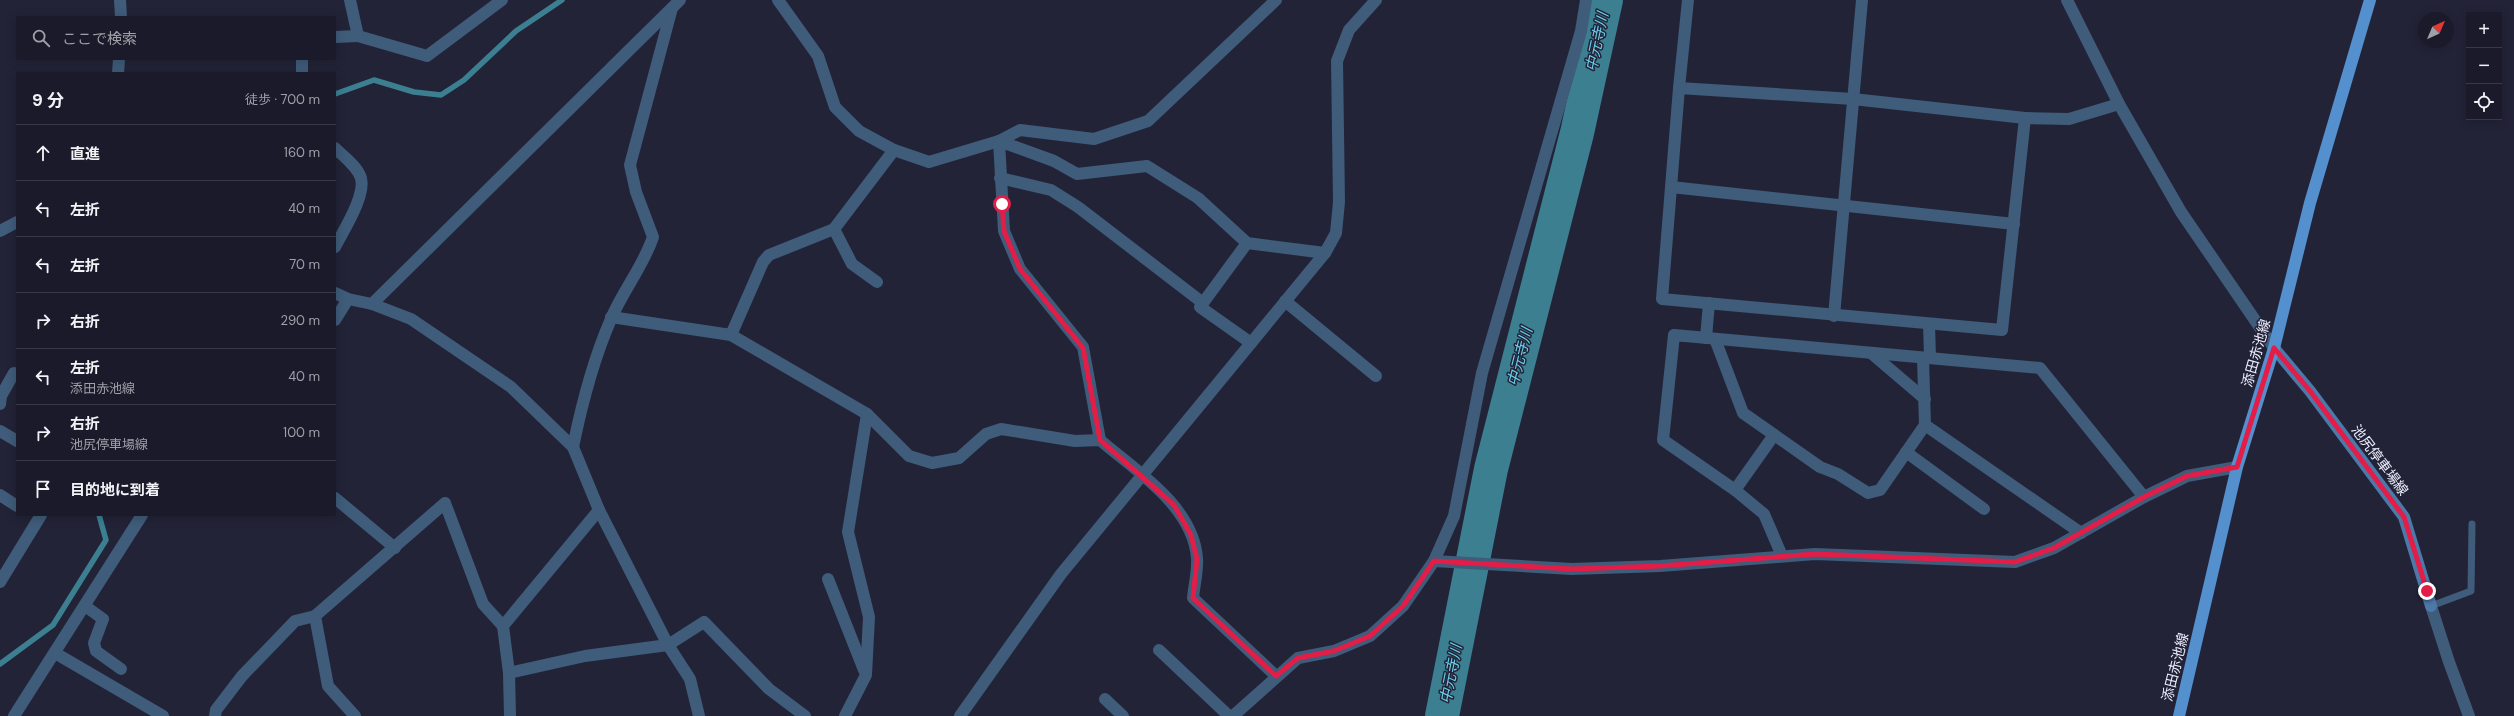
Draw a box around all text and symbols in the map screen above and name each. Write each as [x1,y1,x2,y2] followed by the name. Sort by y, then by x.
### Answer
[1581,9,1613,73] water label: 中元寺川
[2418,12,2454,48] north arrow
[2466,12,2502,120] map controls
[2466,12,2502,48] button: +
[16,16,336,60] search box
[30,27,52,49] icon: search
[62,29,137,49] text: ここで検索
[2466,48,2502,84] button: −
[2466,84,2502,120] button: locate
[32,89,64,111] text: 9 分
[245,91,320,108] text: 徒歩 · 700 m
[32,142,54,164] icon: ahead
[70,144,100,164] text: 直進
[284,144,320,161] text: 160 m
[993,195,1011,213] route start
[32,198,54,220] icon: left
[70,200,100,220] text: 左折
[288,200,320,217] text: 40 m
[32,254,54,276] icon: left
[70,256,100,276] text: 左折
[289,256,320,273] text: 70 m
[32,310,54,332] icon: right
[70,312,100,332] text: 右折
[281,312,320,329] text: 290 m
[2238,317,2274,389] street label: 添田赤池線
[1503,324,1537,389] water label: 中元寺川
[70,358,100,378] text: 左折
[32,366,54,388] icon: left
[288,368,320,385] text: 40 m
[70,380,135,397] text: 添田赤池線
[70,414,100,434] text: 右折
[2348,421,2412,499] street label: 池尻停車場線
[32,422,54,444] icon: right
[283,424,320,441] text: 100 m
[70,436,148,453] text: 池尻停車場線
[32,478,54,500] icon: arrive
[70,480,160,500] text: 目的地に到着
[2418,582,2436,600] route end
[2158,631,2192,703] street label: 添田赤池線
[1435,641,1467,705] water label: 中元寺川

